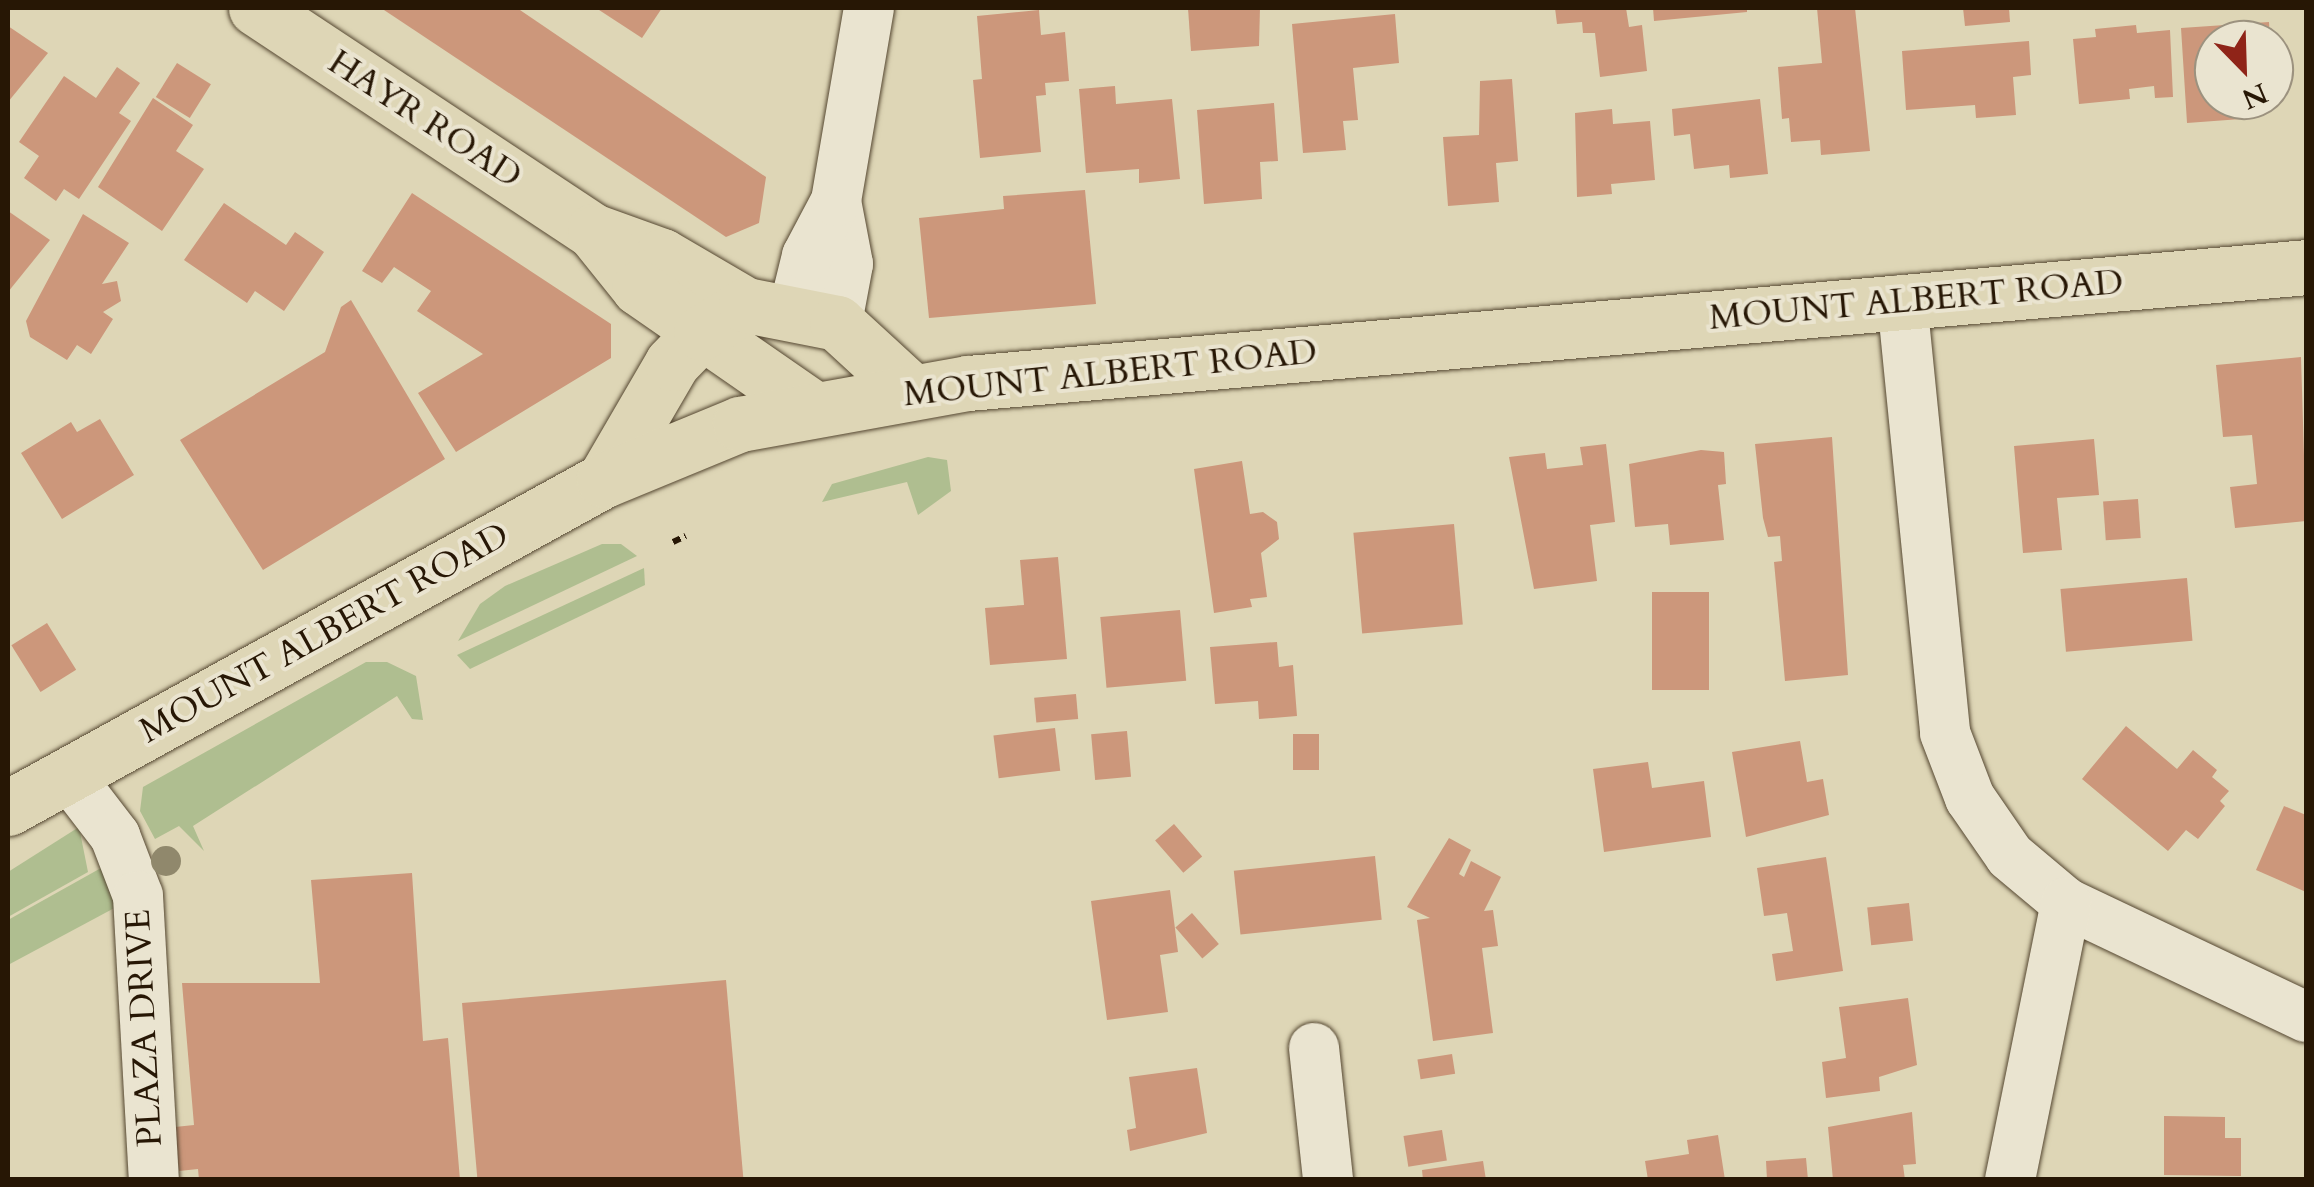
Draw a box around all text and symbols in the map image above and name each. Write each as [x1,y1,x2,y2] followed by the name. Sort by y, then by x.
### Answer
[2194,20,2294,120] north arrow
[321,41,529,197] street label: HAYR ROAD
[2236,74,2274,118] text: N
[1707,261,2125,339] street label: MOUNT ALBERT ROAD
[901,330,1319,416] street label: MOUNT ALBERT ROAD
[132,514,516,752] street label: MOUNT ALBERT ROAD
[117,908,171,1148] street label: PLAZA DRIVE

